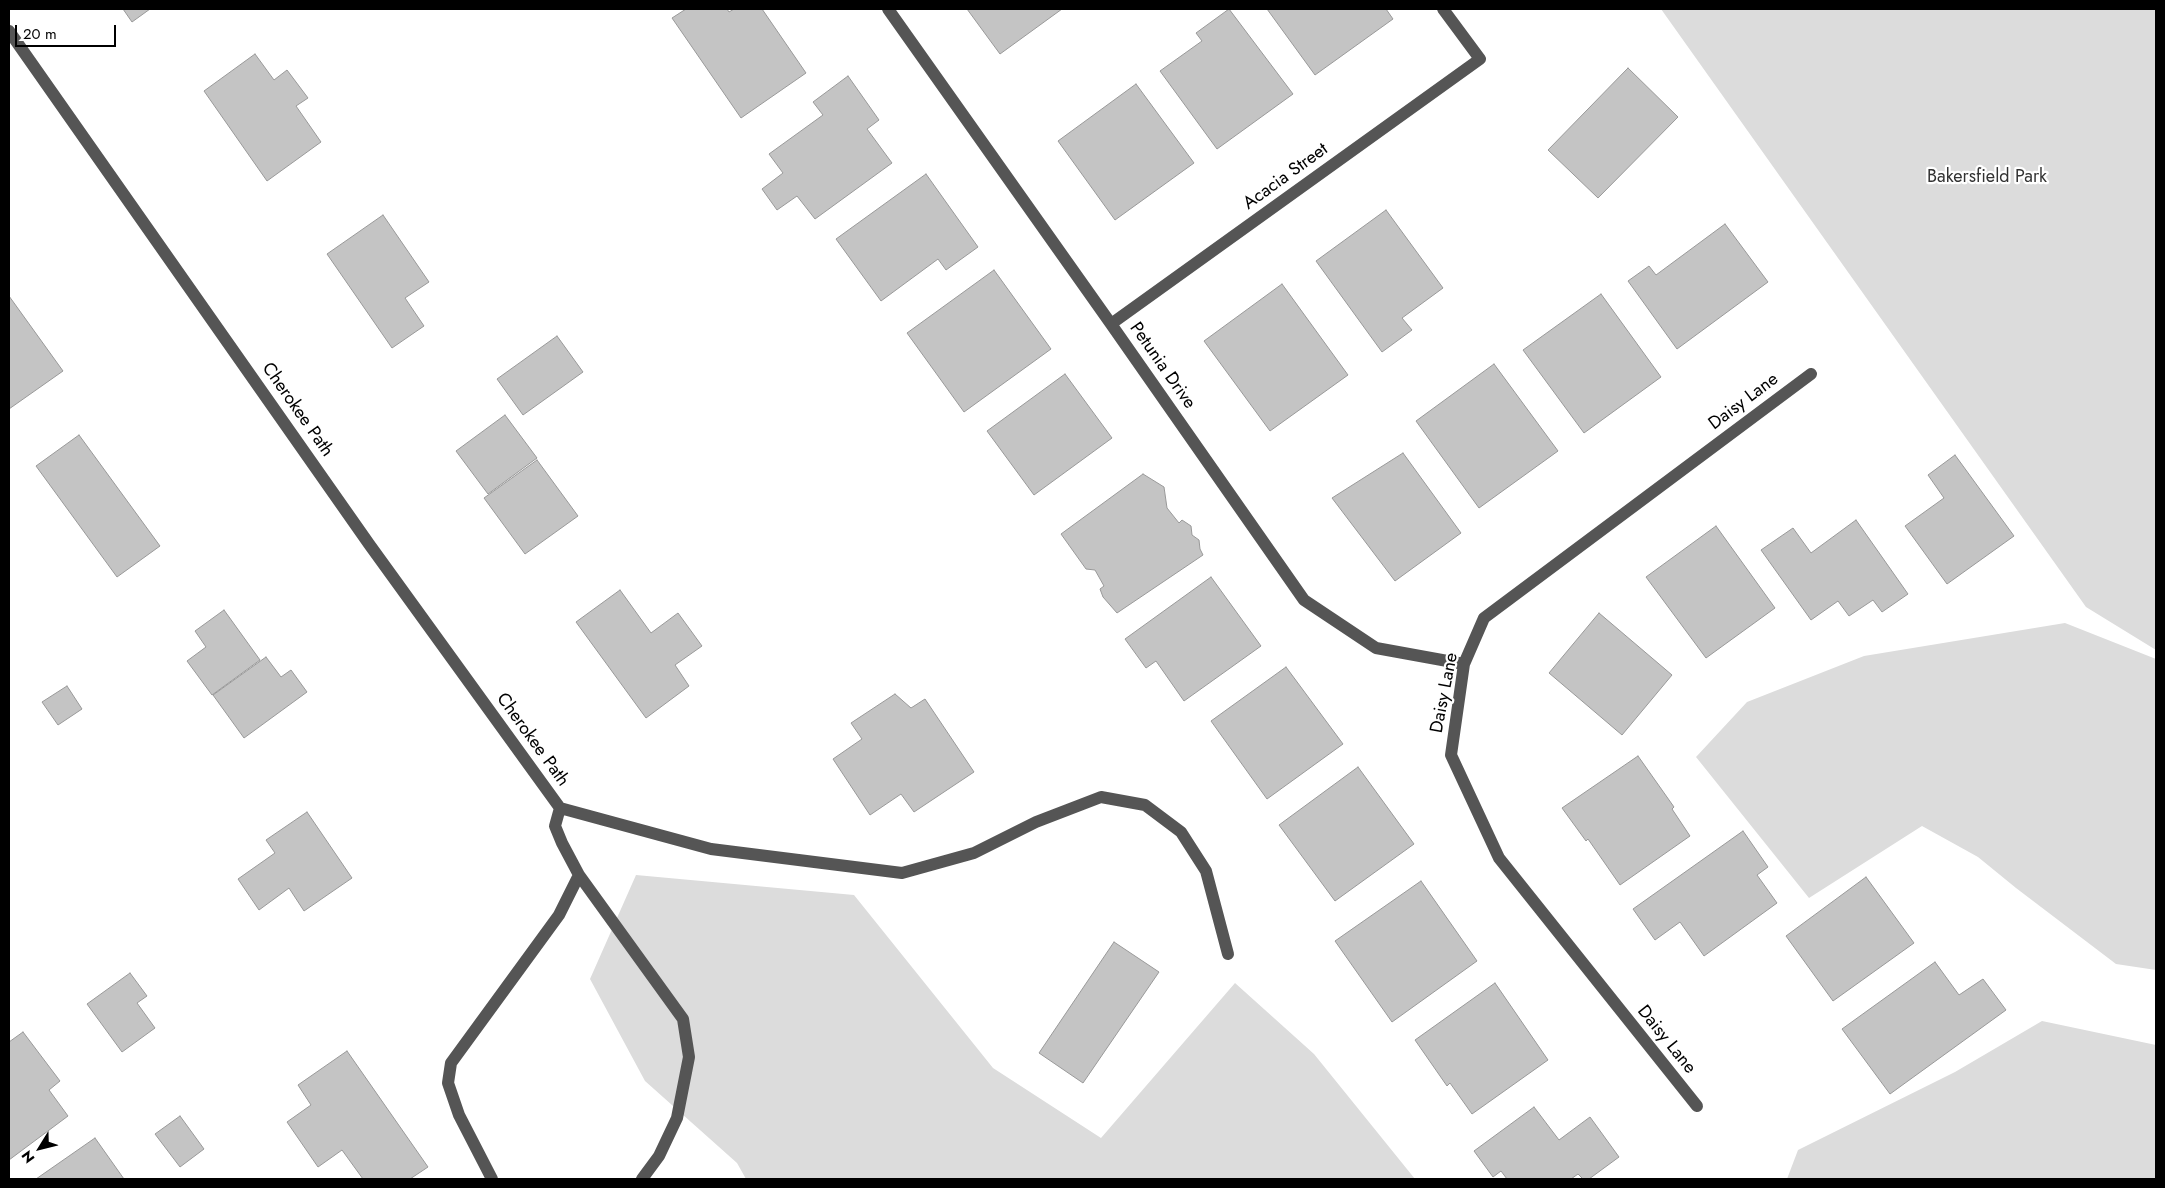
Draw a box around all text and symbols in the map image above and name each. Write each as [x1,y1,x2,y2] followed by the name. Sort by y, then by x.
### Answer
[18,15,119,47] scale bar
[23,23,57,45] text: 20 m
[1239,139,1333,215] street label: Acacia Street
[1927,167,2047,189] park label: Bakersfield Park
[1124,319,1200,413] street label: Petunia Drive
[257,359,337,461] street label: Cherokee Path
[1705,369,1783,435] street label: Daisy Lane
[1427,651,1463,735] street label: Daisy Lane
[491,689,573,791] street label: Cherokee Path
[1632,1002,1700,1078] street label: Daisy Lane
[15,1123,65,1173] north arrow
[17,1146,39,1167] text: N

